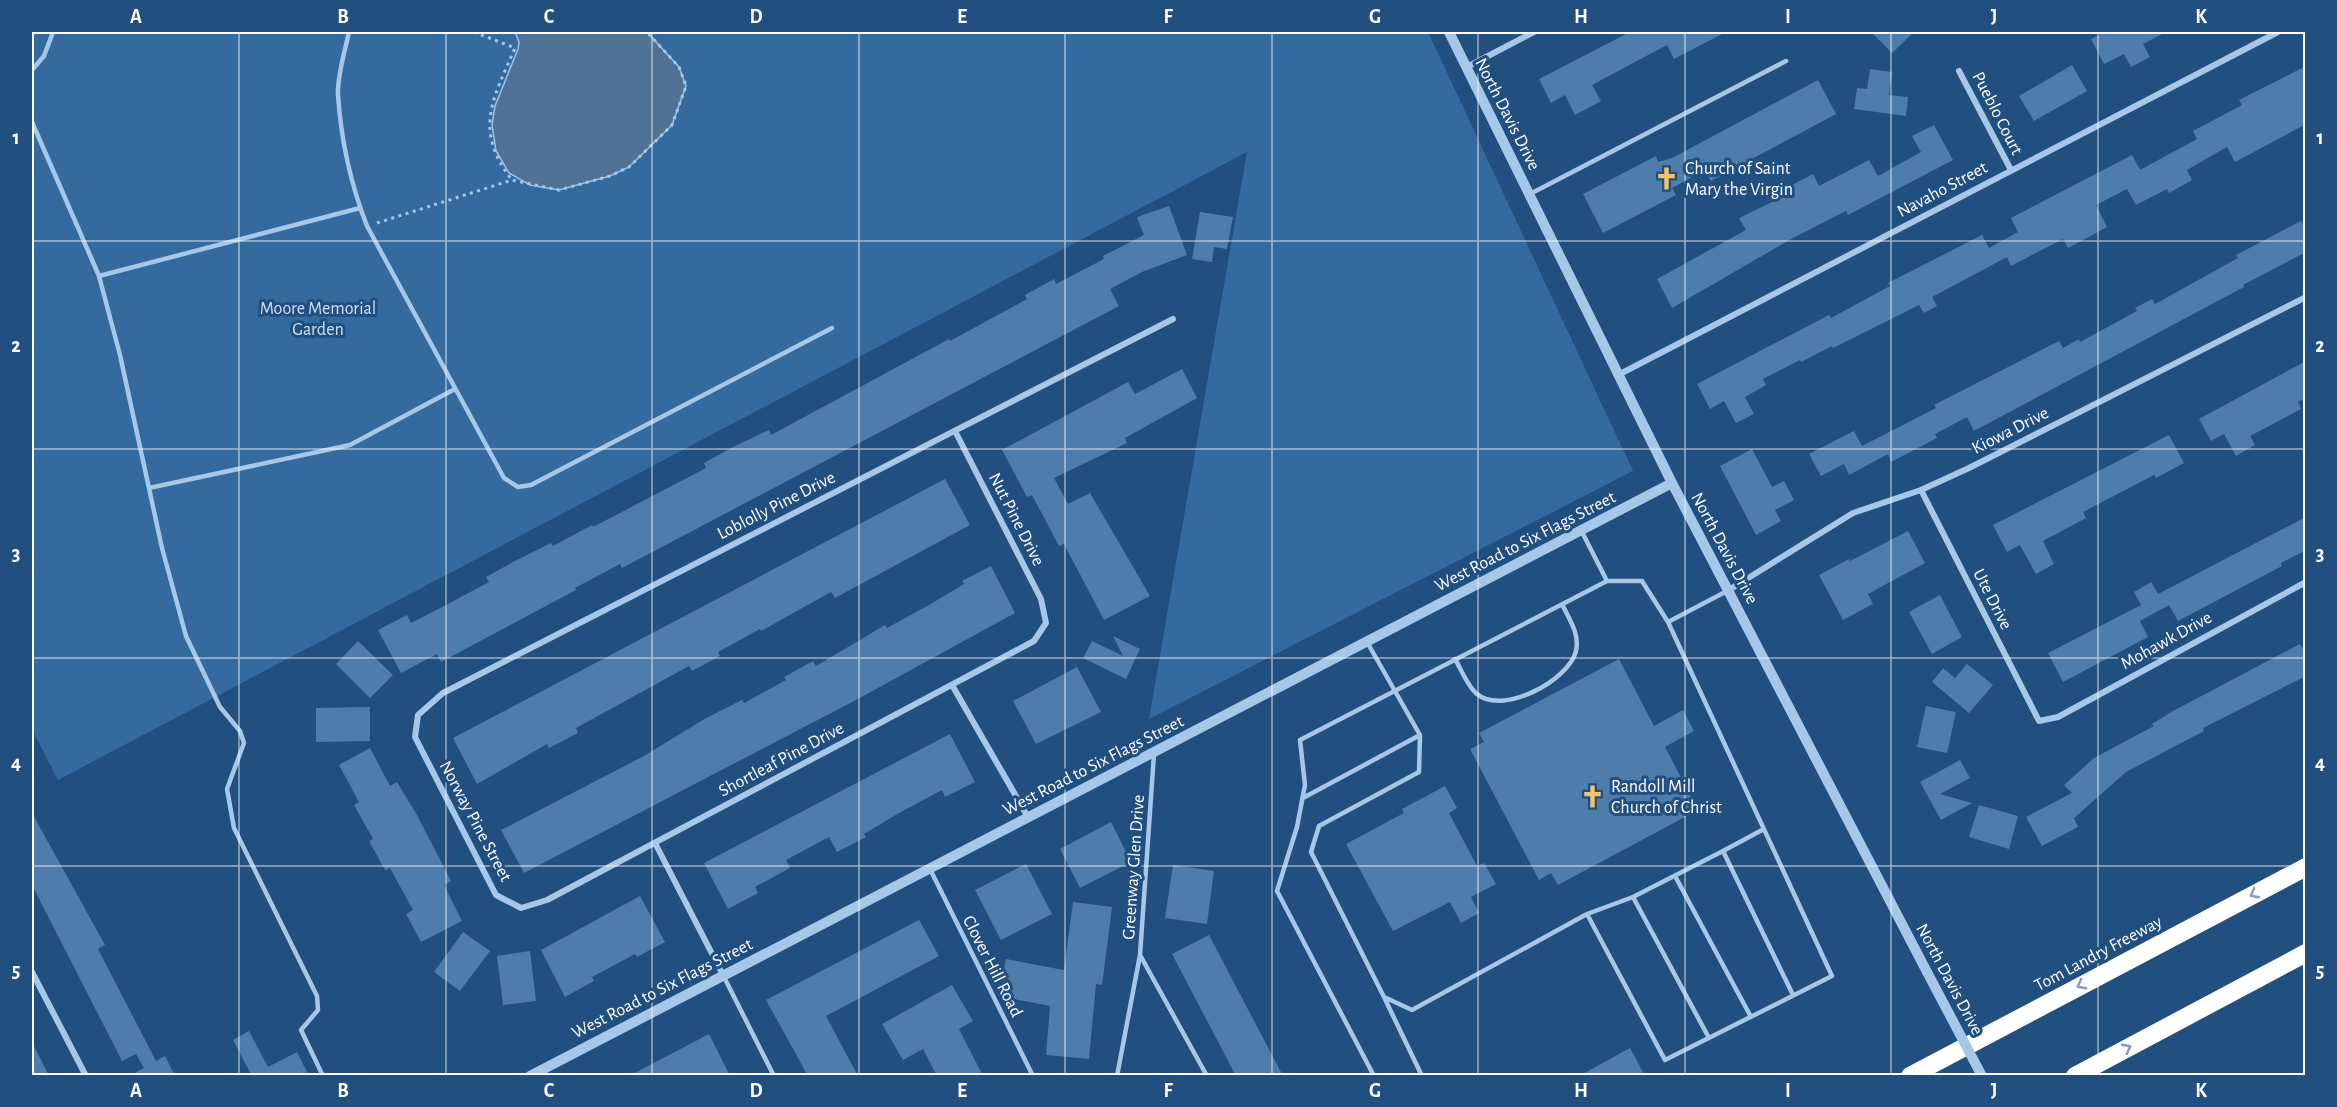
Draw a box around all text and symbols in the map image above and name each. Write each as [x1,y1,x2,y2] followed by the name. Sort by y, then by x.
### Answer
[130,7,142,27] text: A
[337,7,349,27] text: B
[544,7,555,27] text: C
[749,7,763,27] text: D
[957,7,967,27] text: E
[1163,7,1173,27] text: F
[1369,7,1381,27] text: G
[1574,7,1588,27] text: H
[1785,7,1791,27] text: I
[1991,7,1997,27] text: J
[2195,7,2207,27] text: K
[1471,55,1543,173] street label: North Davis Drive
[1969,69,2026,158] street label: Pueblo Court
[12,128,20,148] text: 1
[2316,128,2324,148] text: 1
[1894,159,1991,221] street label: Navaho Street
[1685,160,1793,199] place label: Church of Saint Mary the Virgin
[1654,165,1680,191] church icon: Church of Saint Mary the Virgin
[260,300,376,339] park label: Moore Memorial Garden
[11,336,21,356] text: 2
[2315,336,2325,356] text: 2
[1969,404,2052,458] street label: Kiowa Drive
[715,468,838,543] street label: Loblolly Pine Drive
[985,470,1047,569] street label: Nut Pine Drive
[1432,488,1619,595] street label: West Road to Six Flags Street
[1687,490,1761,607] street label: North Davis Drive
[12,544,20,564] text: 3
[2316,544,2324,564] text: 3
[1969,566,2015,633] street label: Ute Drive
[2118,609,2215,673] street label: Mohawk Drive
[1000,712,1187,819] street label: West Road to Six Flags Street
[716,719,847,800] street label: Shortleaf Pine Drive
[11,753,21,773] text: 4
[2315,753,2325,773] text: 4
[436,758,515,885] street label: Norway Pine Street
[1611,778,1722,817] place label: Randoll Mill Church of Christ
[1580,783,1606,809] church icon: Randoll Mill Church of Christ
[1120,794,1148,940] street label: Greenway Glen Drive
[2249,887,2260,898] one-way arrow
[959,913,1025,1020] street label: Clover Hill Road
[2032,913,2166,995] street label: Tom Landry Freeway
[1912,921,1986,1038] street label: North Davis Drive
[569,935,756,1042] street label: West Road to Six Flags Street
[12,961,20,981] text: 5
[2316,961,2324,981] text: 5
[2077,978,2088,989] one-way arrow
[2120,1044,2131,1055] one-way arrow
[130,1081,142,1101] text: A
[337,1081,349,1101] text: B
[544,1081,555,1101] text: C
[749,1081,763,1101] text: D
[957,1081,967,1101] text: E
[1163,1081,1173,1101] text: F
[1369,1081,1381,1101] text: G
[1574,1081,1588,1101] text: H
[1785,1081,1791,1101] text: I
[1991,1081,1997,1101] text: J
[2195,1081,2207,1101] text: K

